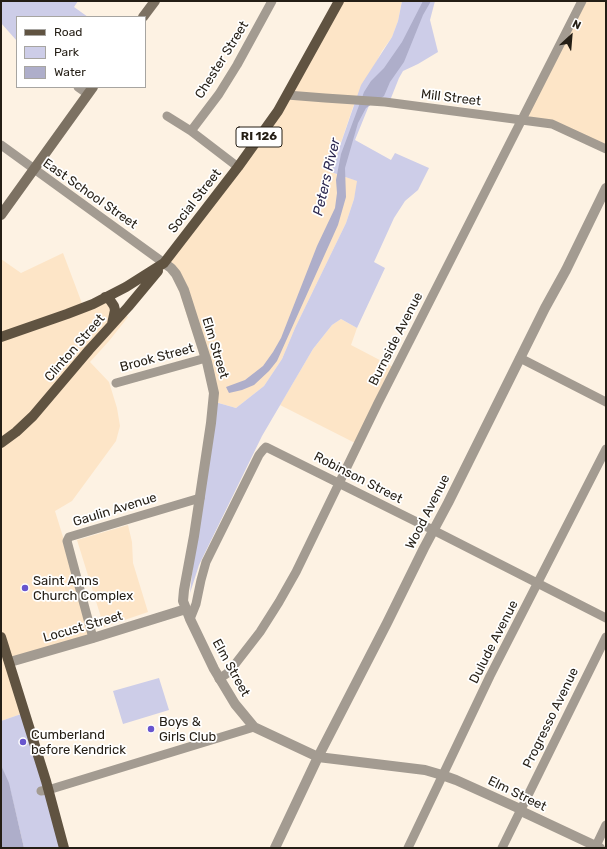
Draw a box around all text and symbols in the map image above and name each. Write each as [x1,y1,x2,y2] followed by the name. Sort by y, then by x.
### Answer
[16,16,146,88] legend
[551,16,591,56] north arrow
[570,17,583,32] text: N
[192,18,252,102] street label: Chester Street
[54,25,82,39] text: Road
[54,45,79,59] text: Park
[54,65,86,79] text: Water
[420,87,482,109] street label: Mill Street
[236,127,282,147] road number: RI 126
[310,137,344,217] water label: Peters River
[40,155,140,233] street label: East School Street
[165,166,225,236] street label: Social Street
[366,290,426,388] street label: Burnside Avenue
[42,311,108,385] street label: Clinton Street
[198,315,232,381] street label: Elm Street
[118,341,196,375] street label: Brook Street
[311,449,405,507] street label: Robinson Street
[403,472,453,552] street label: Wood Avenue
[71,490,159,530] street label: Gaulin Avenue
[33,573,133,604] place label: Saint Anns Church Complex
[20,583,30,593] marker: Saint Anns Church Complex
[466,598,522,686] street label: Dulude Avenue
[41,608,125,646] street label: Locust Street
[209,637,253,699] street label: Elm Street
[520,665,582,771] street label: Progresso Avenue
[159,714,216,745] place label: Boys & Girls Club
[146,724,156,734] marker: Boys & Girls Club
[31,727,126,758] place label: Cumberland before Kendrick
[18,737,28,747] marker: Cumberland before Kendrick
[485,773,549,815] street label: Elm Street

